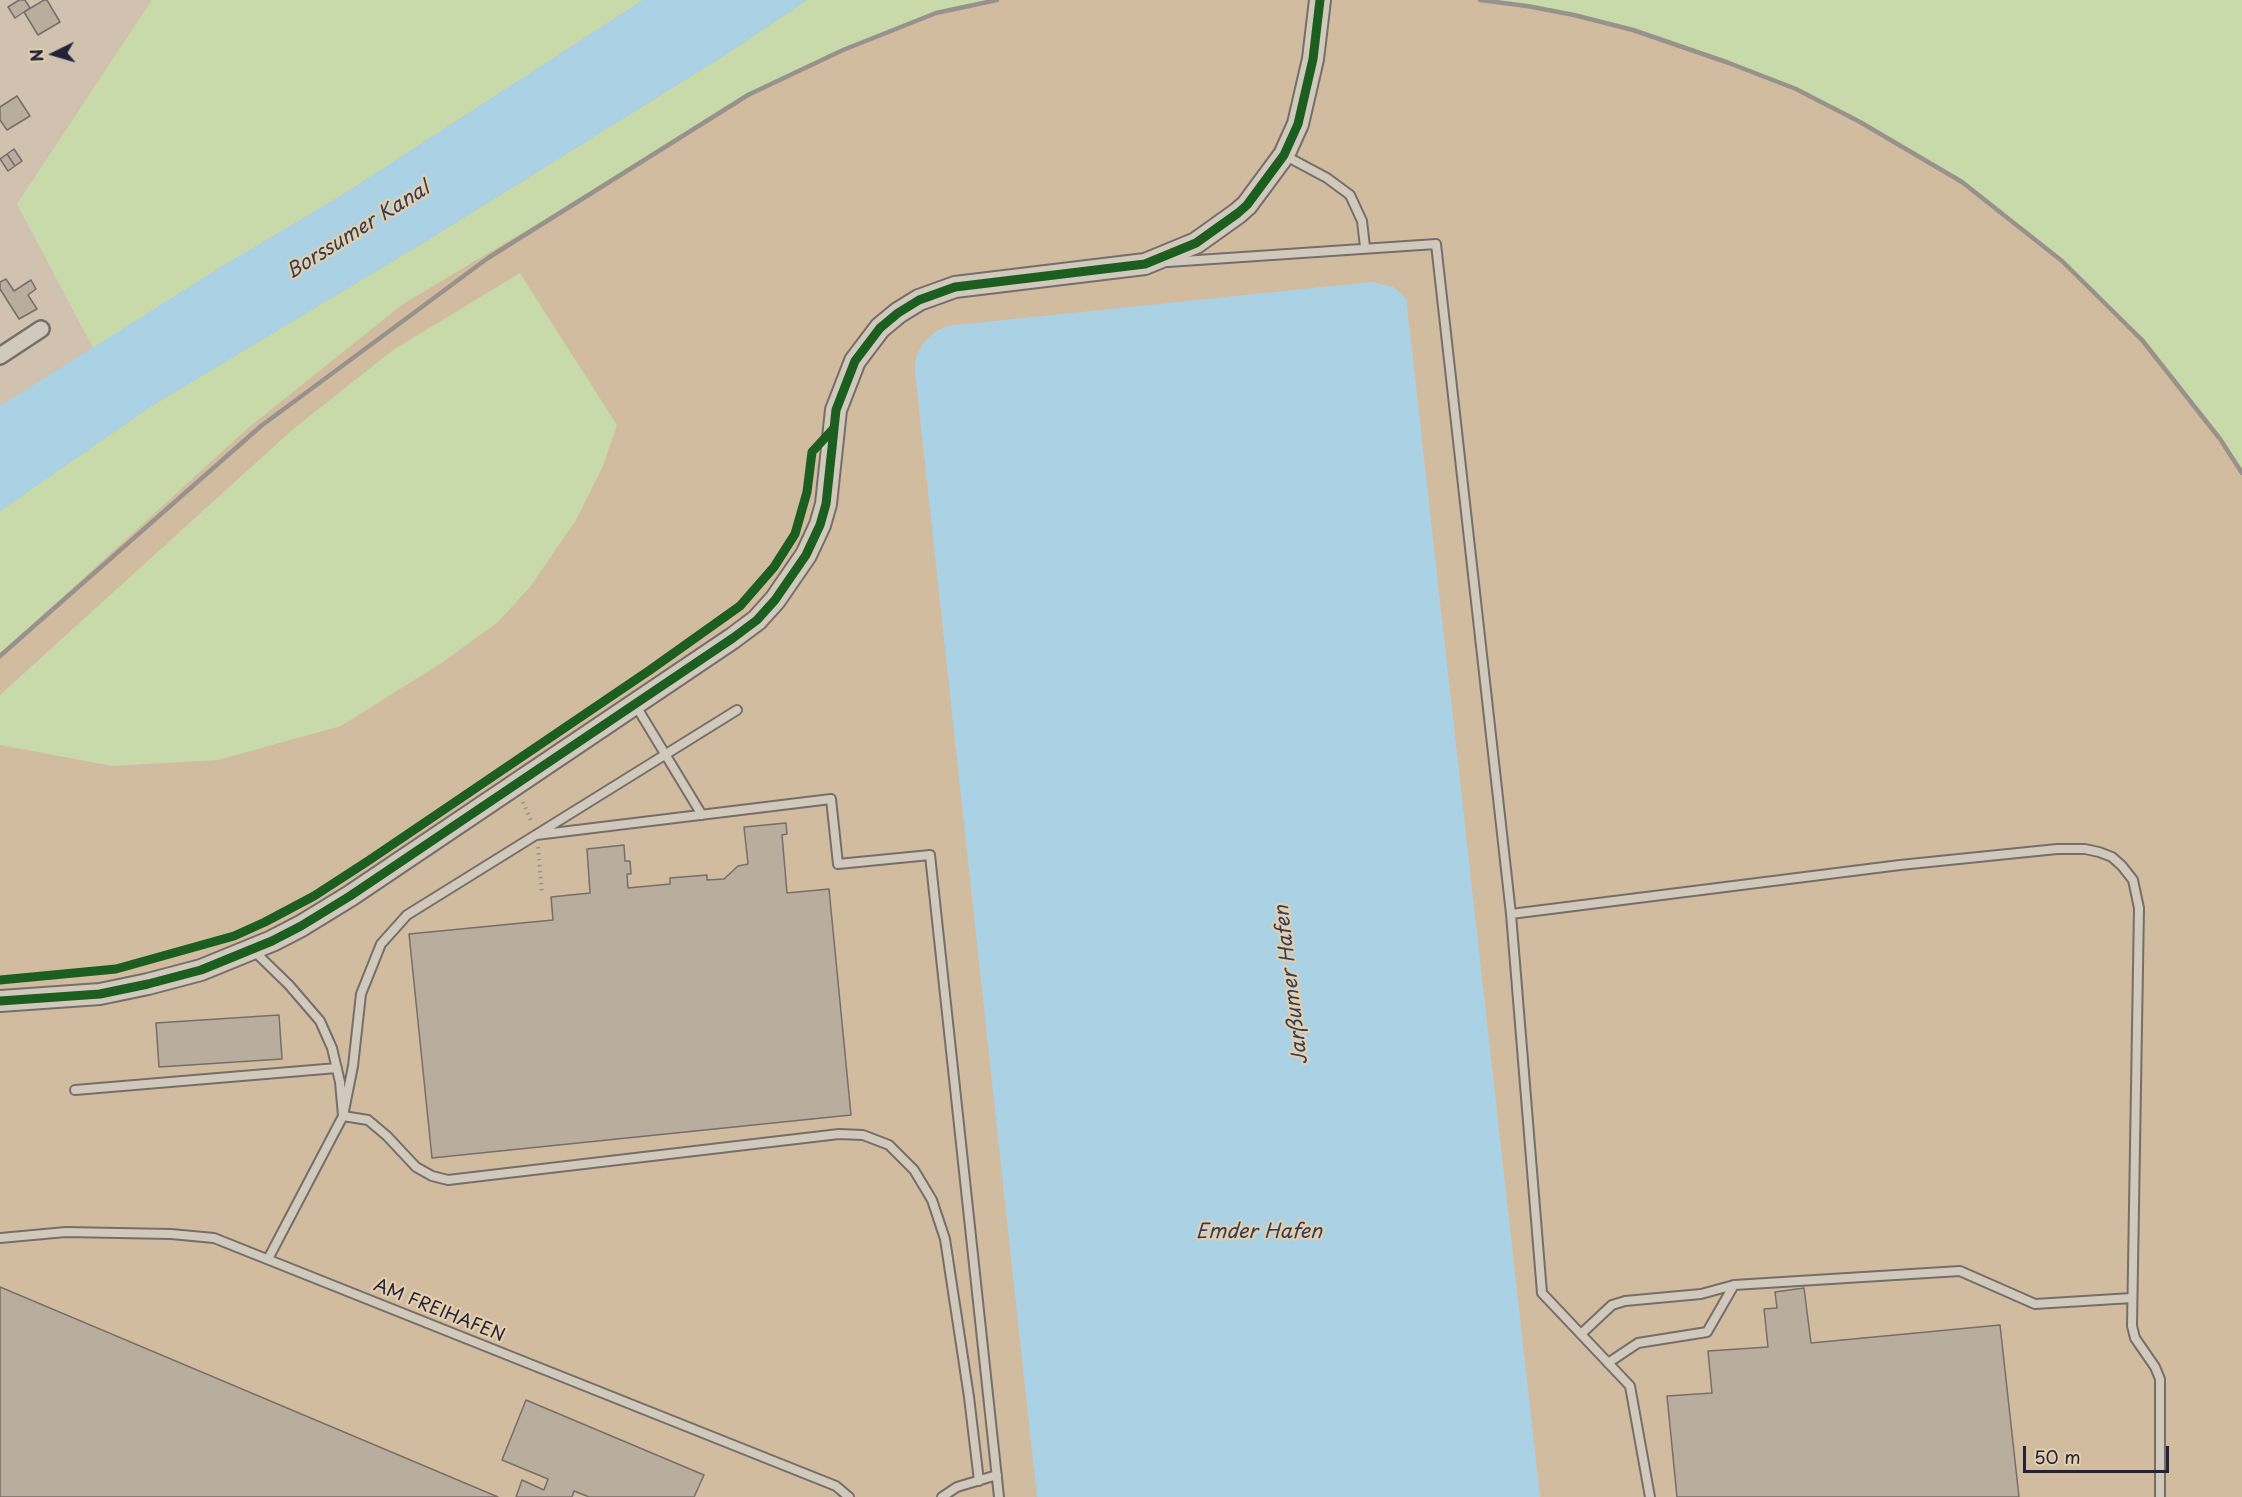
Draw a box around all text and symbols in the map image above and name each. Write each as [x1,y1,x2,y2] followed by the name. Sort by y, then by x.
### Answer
[24,24,84,84] north arrow
[24,48,49,63] text: N
[282,177,434,285] water label: Borssumer Kanal
[1270,904,1314,1066] water label: Jarßumer Hafen
[1196,1220,1322,1244] water label: Emder Hafen
[370,1275,508,1347] street label: AM FREIHAFEN
[2026,1434,2172,1472] scale bar
[2034,1443,2081,1470] text: 50 m

